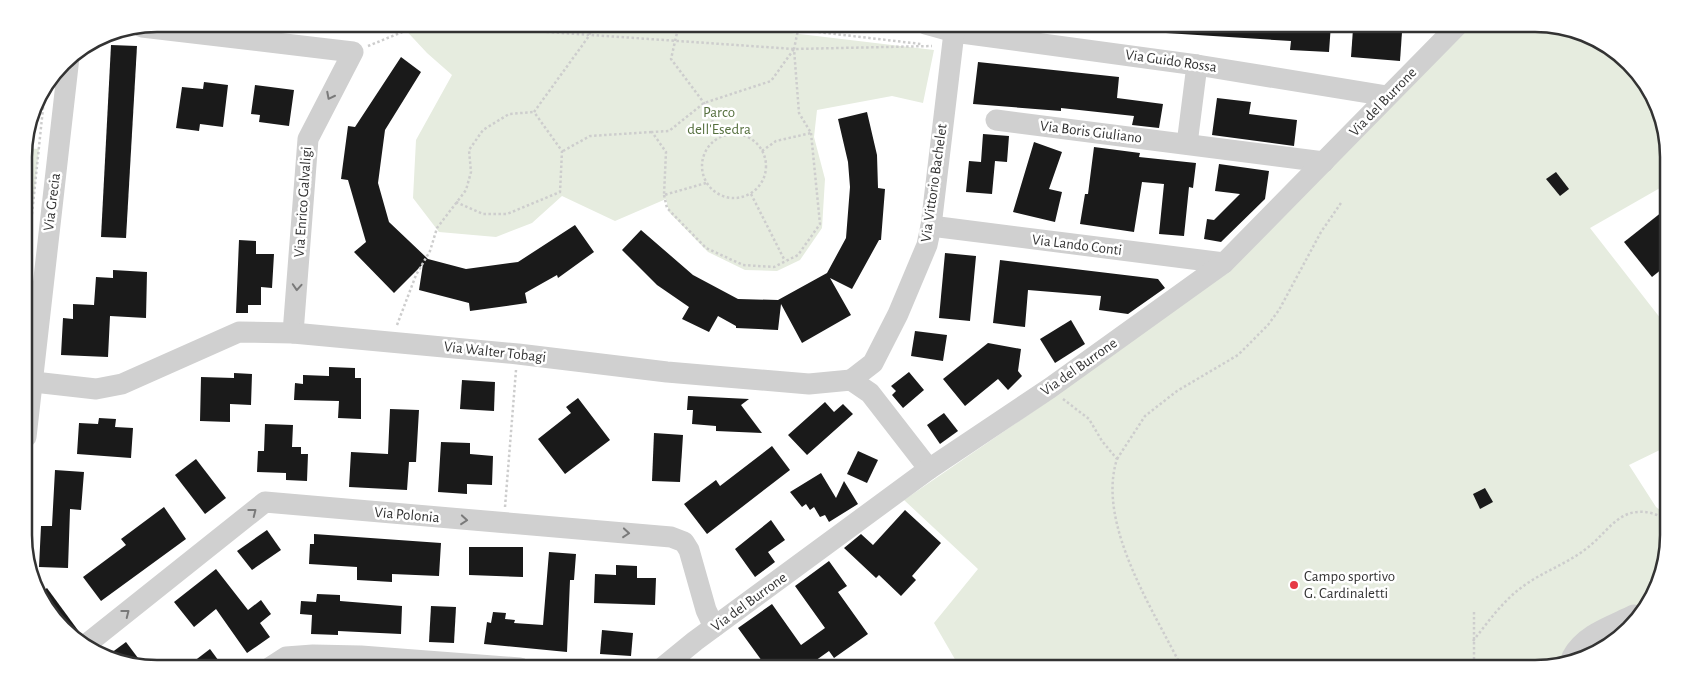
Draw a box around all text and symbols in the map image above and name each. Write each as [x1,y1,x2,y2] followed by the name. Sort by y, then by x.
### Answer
[1124,47,1218,75] street label: Via Guido Rossa
[1347,65,1420,139] street label: Via del Burrone
[326,90,336,99] one-way arrow
[687,105,751,137] park label: Parco dell'Esedra
[1039,118,1143,146] street label: Via Boris Giuliano
[918,123,950,243] street label: Via Vittorio Bachelet
[292,146,314,258] street label: Via Enrico Galvaligi
[41,172,63,232] street label: Via Grecia
[1031,232,1123,258] street label: Via Lando Conti
[291,284,302,292] one-way arrow
[1038,335,1120,399] street label: Via del Burrone
[443,339,547,365] street label: Via Walter Tobagi
[374,505,440,525] street label: Via Polonia
[247,509,256,517] one-way arrow
[460,514,468,525] one-way arrow
[622,528,630,539] one-way arrow
[1304,569,1395,601] place label: Campo sportivo G. Cardinaletti
[708,570,790,634] street label: Via del Burrone
[1288,579,1300,591] marker: Campo sportivo G. Cardinaletti
[120,610,129,618] one-way arrow

